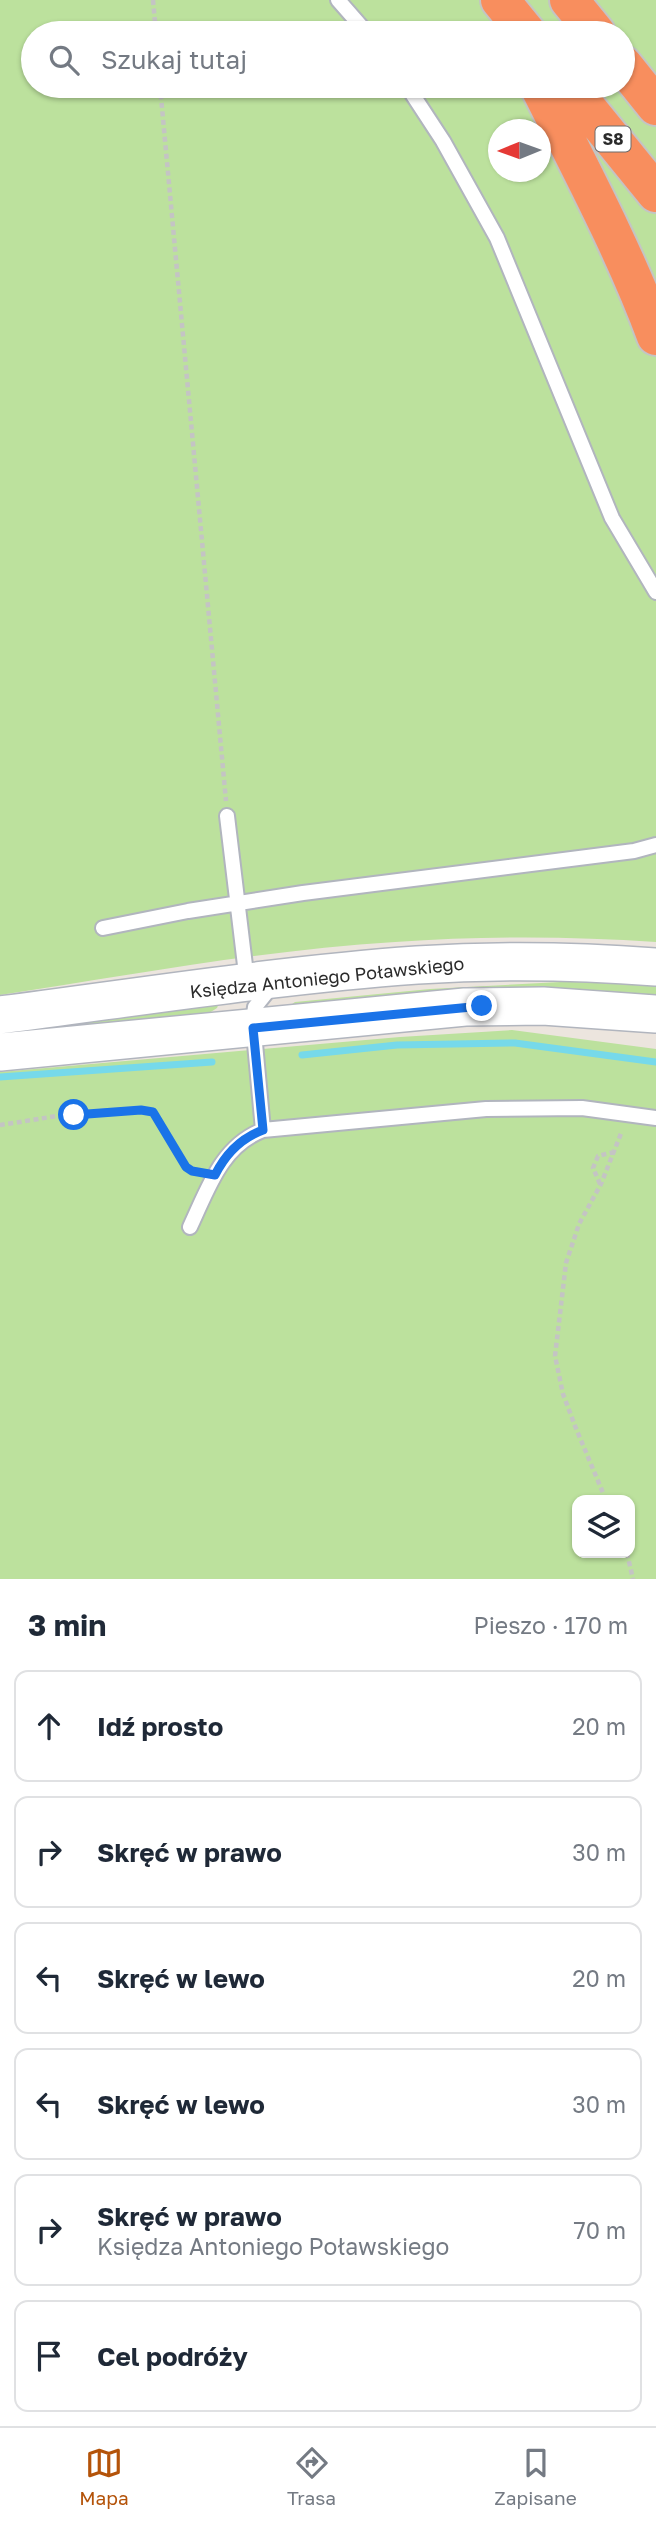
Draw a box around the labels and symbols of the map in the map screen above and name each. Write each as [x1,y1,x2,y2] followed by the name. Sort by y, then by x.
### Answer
[488,119,551,182] north arrow
[596,127,630,152] road number: S8
[189,952,465,1002] street label: Księdza Antoniego Poławskiego
[466,990,497,1021] route end
[58,1099,89,1130] route start

